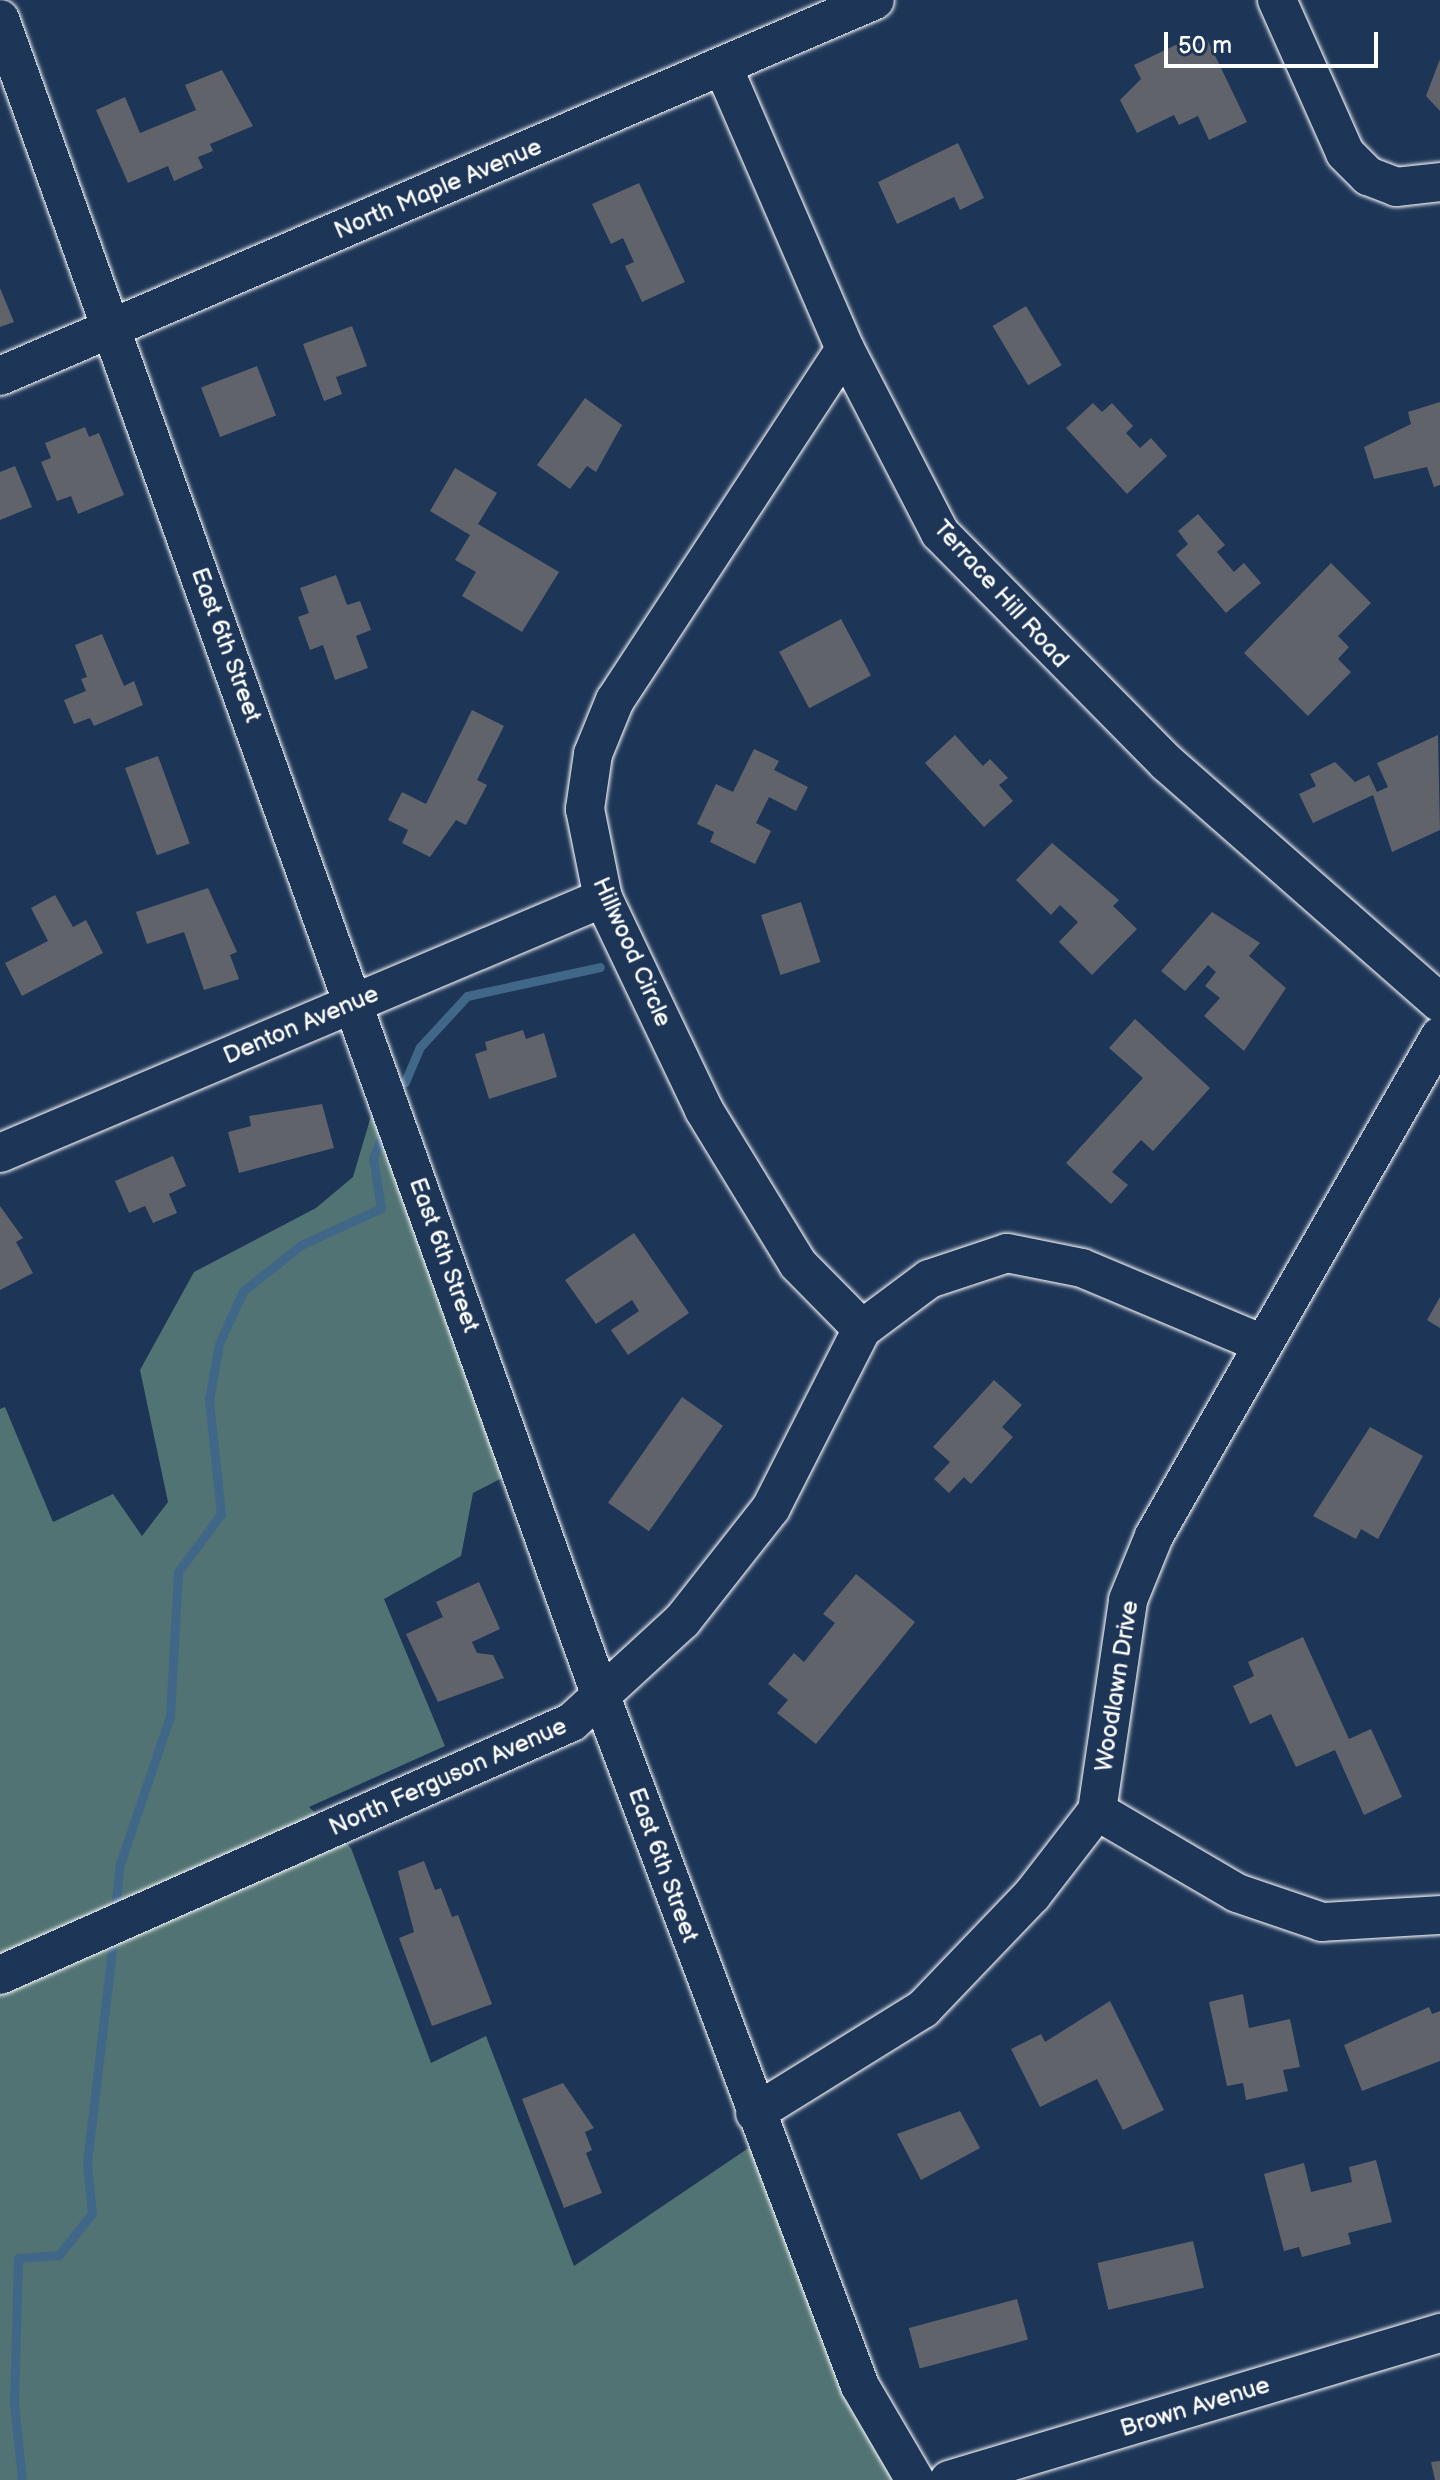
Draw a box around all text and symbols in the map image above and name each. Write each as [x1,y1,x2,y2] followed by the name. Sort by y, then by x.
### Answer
[1168,16,1382,66] scale bar
[1178,31,1232,60] text: 50 m
[330,132,546,246] street label: North Maple Avenue
[927,514,1075,674] street label: Terrace Hill Road
[185,564,267,726] street label: East 6th Street
[586,873,678,1031] street label: Hillwood Circle
[219,979,383,1071] street label: Denton Avenue
[403,1174,485,1336] street label: East 6th Street
[1089,1598,1145,1774] street label: Woodlawn Drive
[325,1712,571,1842] street label: North Ferguson Avenue
[622,1784,704,1946] street label: East 6th Street
[1117,2371,1273,2443] street label: Brown Avenue

